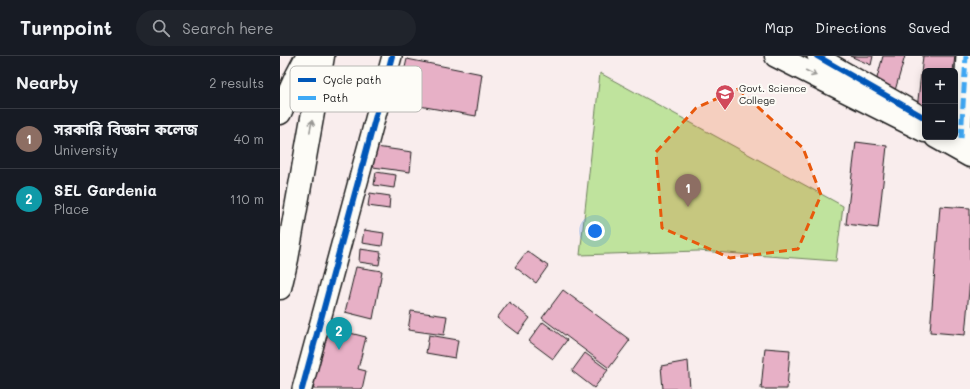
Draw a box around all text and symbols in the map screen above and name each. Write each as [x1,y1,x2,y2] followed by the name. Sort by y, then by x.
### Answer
[136,10,416,46] search box
[20,15,112,40] text: Turnpoint
[150,17,172,39] icon: search
[182,18,273,38] text: Search here
[765,18,793,37] text: Map
[815,18,886,37] text: Directions
[908,18,950,37] text: Saved
[290,66,422,112] legend
[922,68,958,140] map controls
[922,68,958,104] button: +
[804,70,816,78] one-way arrow
[16,71,78,93] text: Nearby
[323,72,381,87] text: Cycle path
[209,74,264,91] text: 2 results
[739,81,807,107] place label: Govt. Science College
[714,83,736,111] school or university icon: Govt. Science College
[323,90,348,105] text: Path
[922,104,958,140] button: −
[54,119,198,139] text: সরকারি বিজ্ঞান কলেজ
[307,120,315,133] one-way arrow
[26,130,32,147] text: 1
[234,130,264,147] text: 40 m
[54,141,118,158] text: University
[675,174,701,207] pin: 1
[54,180,157,200] text: SEL Gardenia
[25,190,33,207] text: 2
[230,190,264,207] text: 110 m
[54,200,89,217] text: Place
[585,221,605,241] your location
[326,317,352,350] pin: 2

